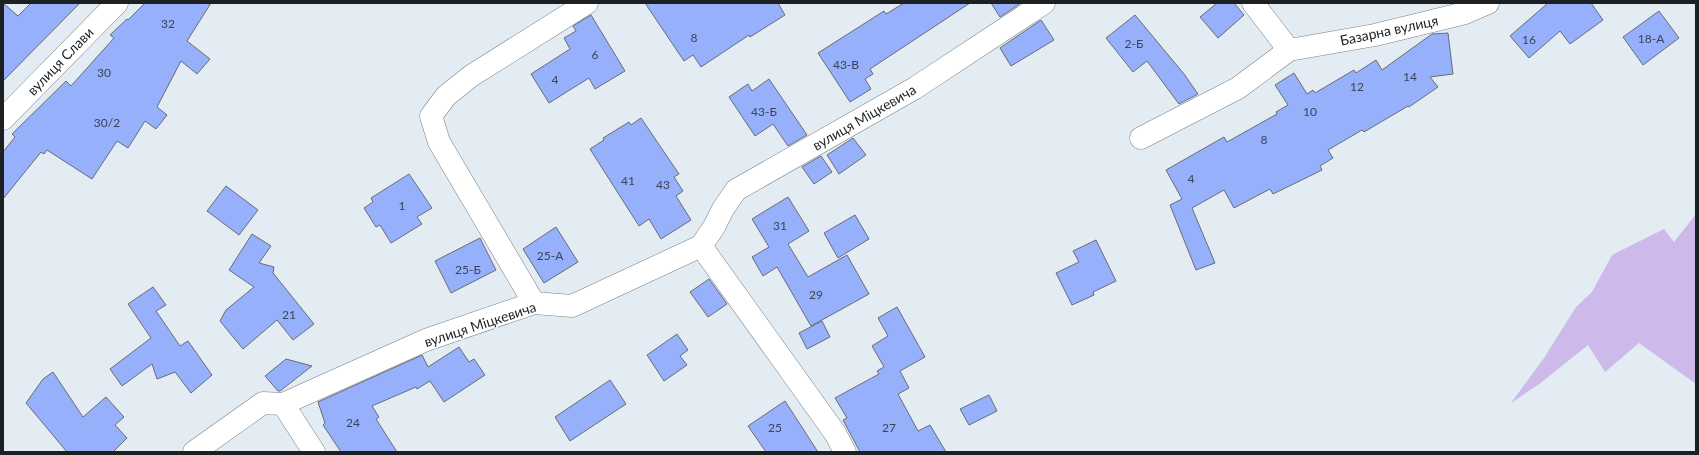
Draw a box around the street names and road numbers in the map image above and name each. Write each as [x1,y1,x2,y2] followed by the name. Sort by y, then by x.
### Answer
[1338,11,1440,49] street label: Базарна вулиця
[23,23,97,99] street label: вулиця Слави
[809,80,919,154] street label: вулиця Міцкевича
[422,298,538,350] street label: вулиця Міцкевича

